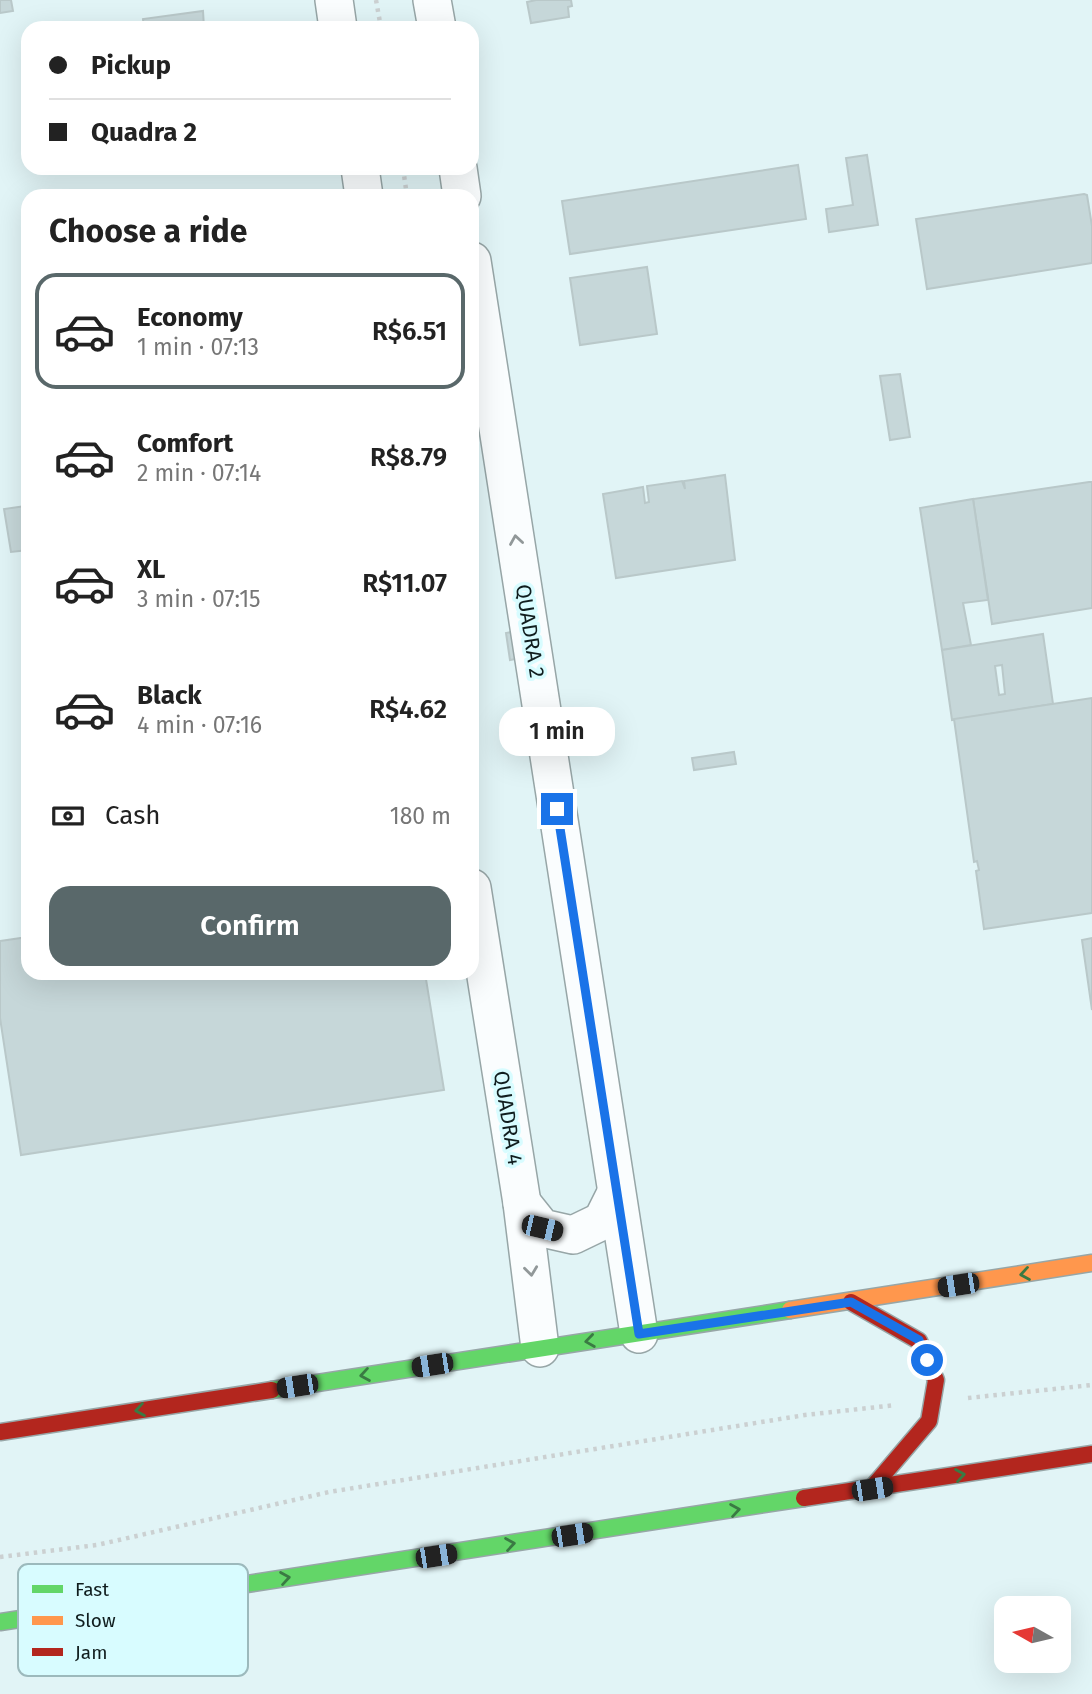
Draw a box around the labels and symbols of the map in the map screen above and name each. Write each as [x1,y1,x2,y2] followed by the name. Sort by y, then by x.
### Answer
[508,534,523,546] one-way arrow
[510,582,550,680] street label: QUADRA 2
[499,708,615,756] callout: 1 min
[541,793,573,825] route end
[488,1069,528,1167] street label: QUADRA 4
[520,1213,565,1243] car
[523,1265,538,1277] one-way arrow
[1019,1266,1031,1281] one-way arrow
[936,1271,981,1299] car
[584,1333,596,1348] one-way arrow
[911,1344,943,1376] route start
[410,1351,455,1379] car
[359,1367,371,1382] one-way arrow
[275,1372,320,1400] car
[134,1402,146,1417] one-way arrow
[954,1468,966,1483] one-way arrow
[850,1475,895,1503] car
[729,1503,741,1518] one-way arrow
[550,1521,595,1549] car
[505,1537,516,1552] one-way arrow
[414,1542,459,1570] car
[18,1564,248,1676] legend
[280,1571,291,1586] one-way arrow
[75,1578,109,1601] text: Fast
[994,1596,1071,1673] north arrow
[75,1609,116,1632] text: Slow
[75,1641,107,1664] text: Jam

